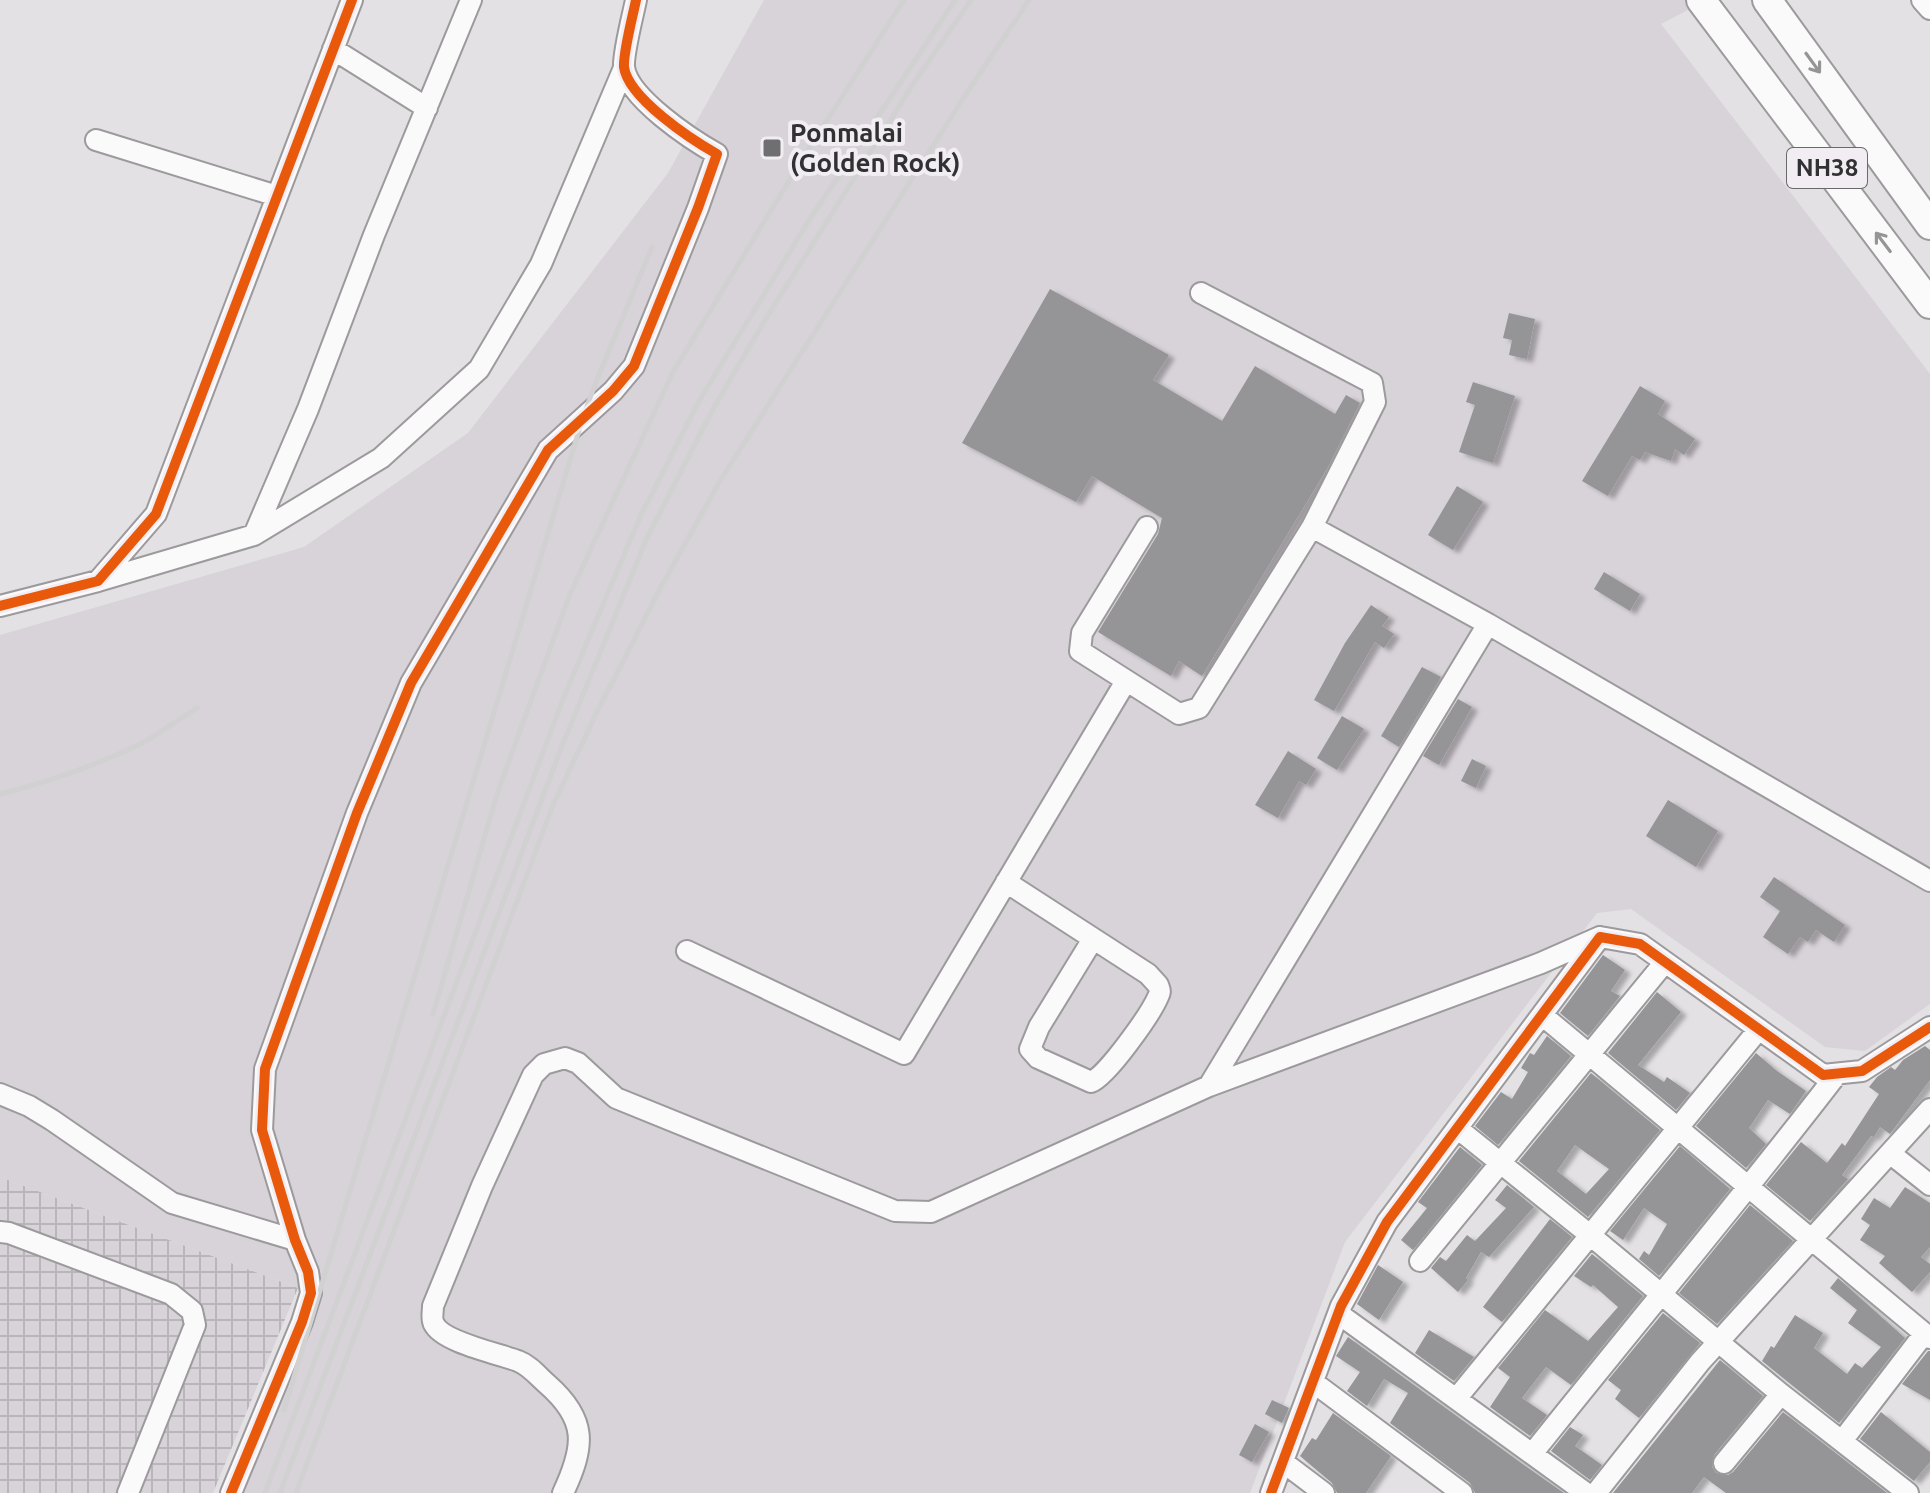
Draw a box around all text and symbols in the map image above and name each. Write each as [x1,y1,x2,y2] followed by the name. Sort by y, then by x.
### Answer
[1805,52,1821,74] one-way arrow
[790,118,960,177] place label: Ponmalai (Golden Rock)
[761,137,783,159] marker: Ponmalai (Golden Rock)
[1787,148,1867,188] road number: NH38
[1874,232,1891,253] one-way arrow

